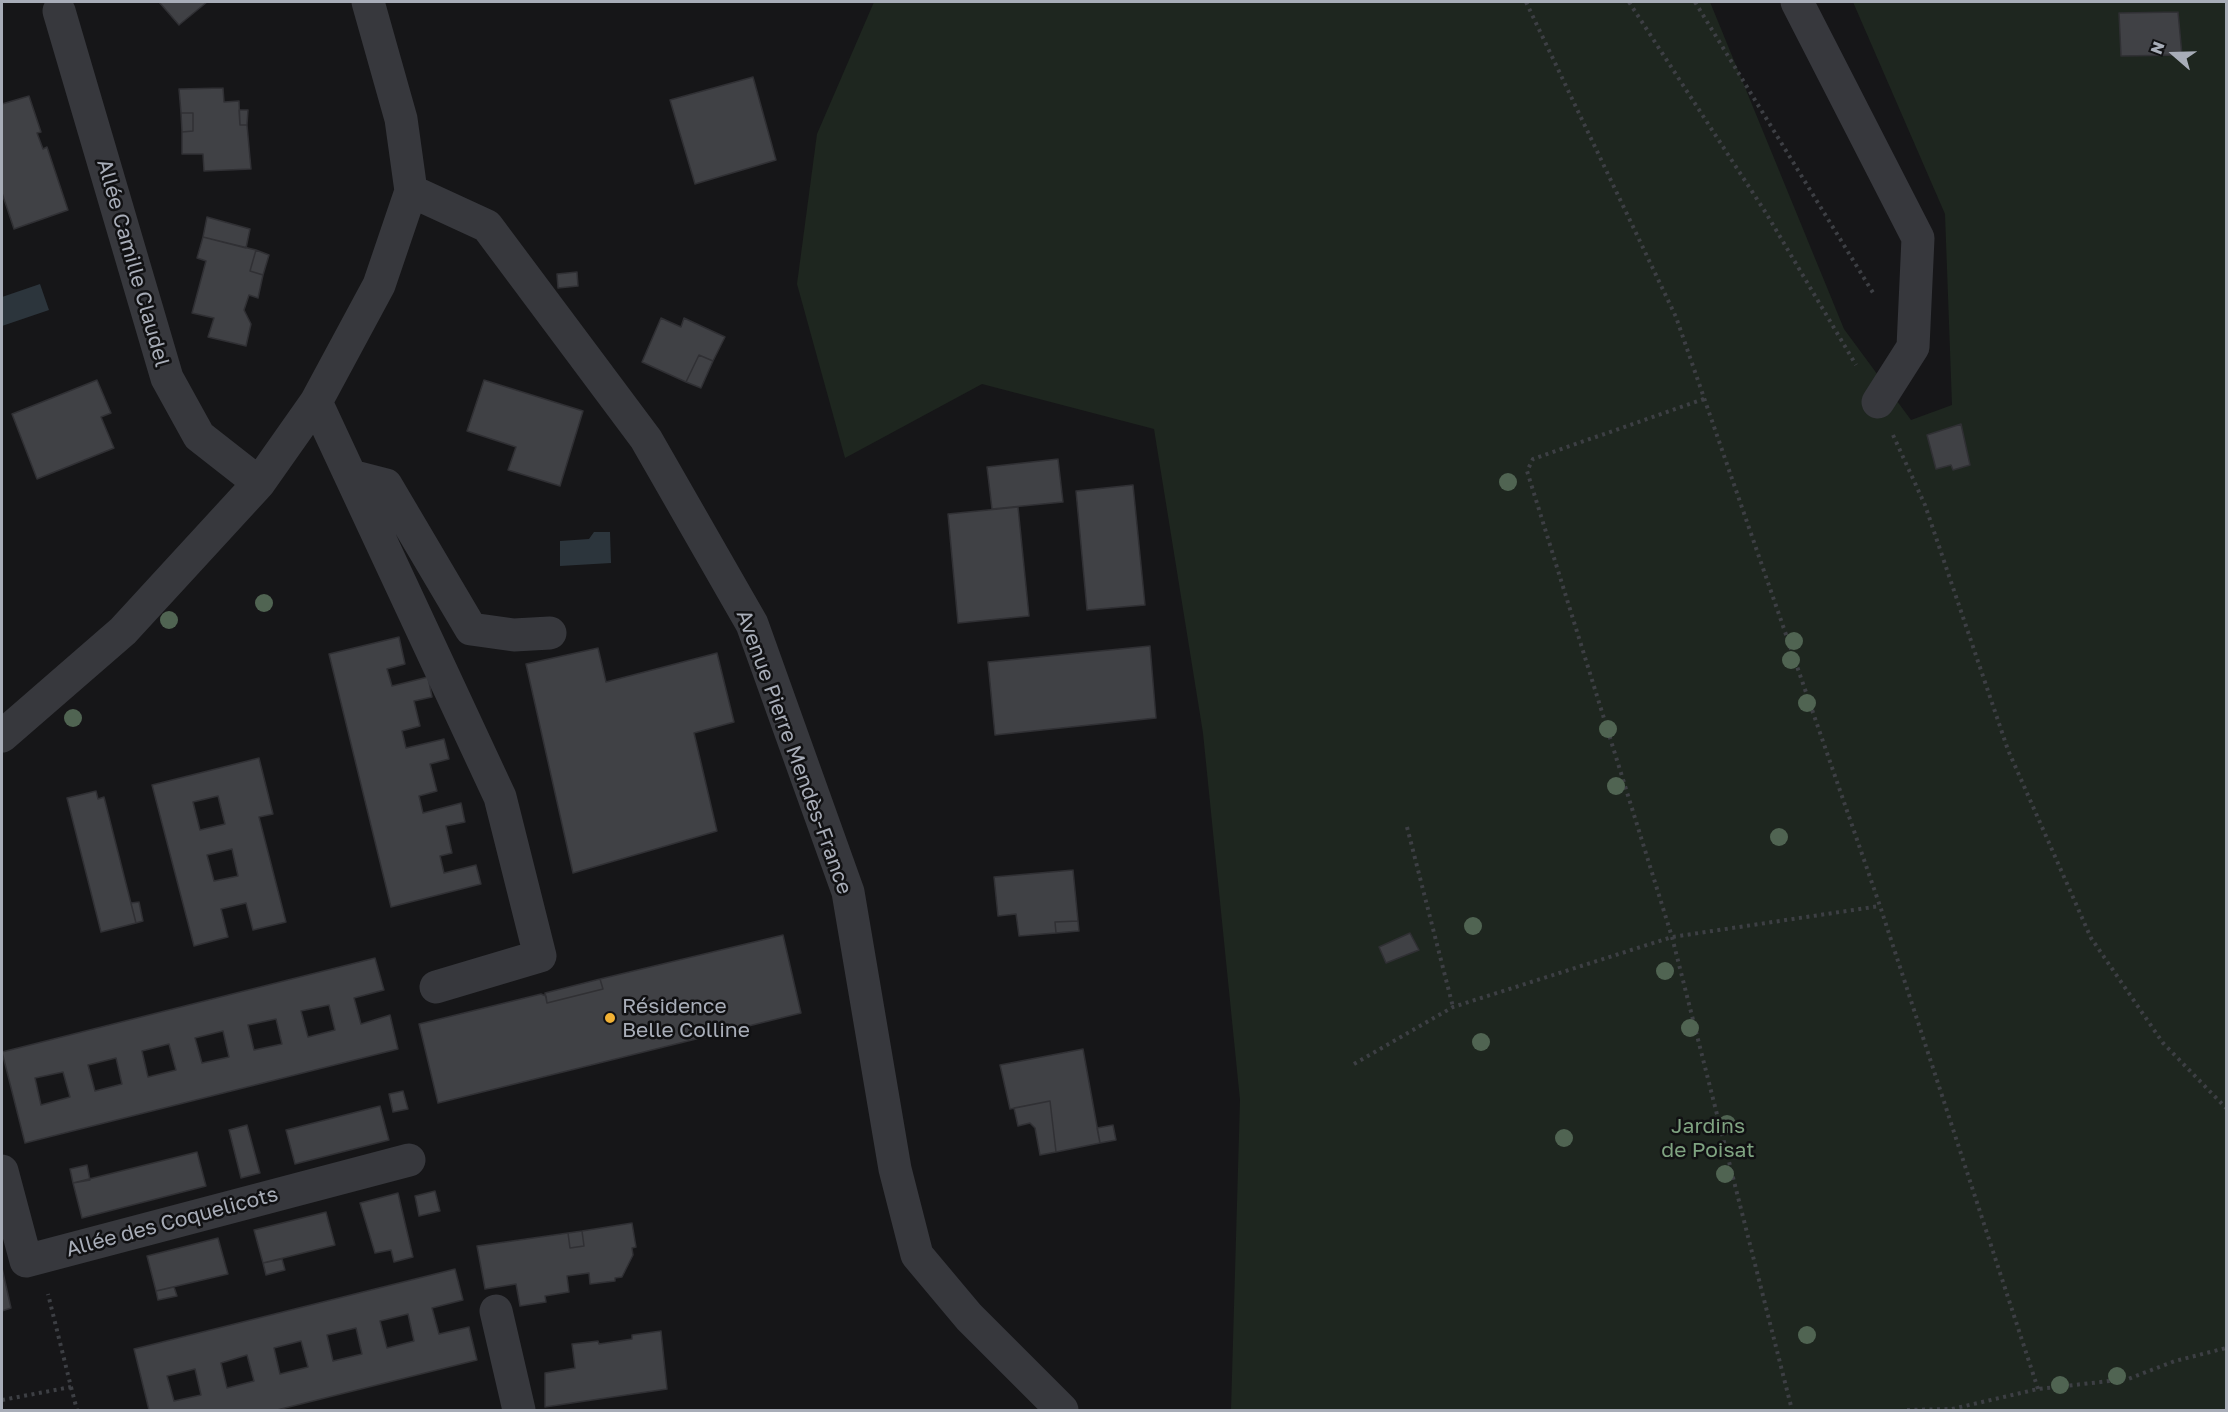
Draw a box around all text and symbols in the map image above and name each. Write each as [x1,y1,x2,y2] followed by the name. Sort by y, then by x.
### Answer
[2144,24,2204,84] north arrow
[2146,39,2169,57] text: N
[91,156,175,370] street label: Allée Camille Claudel
[731,606,857,898] street label: Avenue Pierre Mendès-France
[622,993,750,1043] place label: Résidence Belle Colline
[603,1011,617,1025] marker: Résidence Belle Colline
[1661,1113,1755,1163] park label: Jardins de Poisat
[63,1182,281,1262] street label: Allée des Coquelicots

